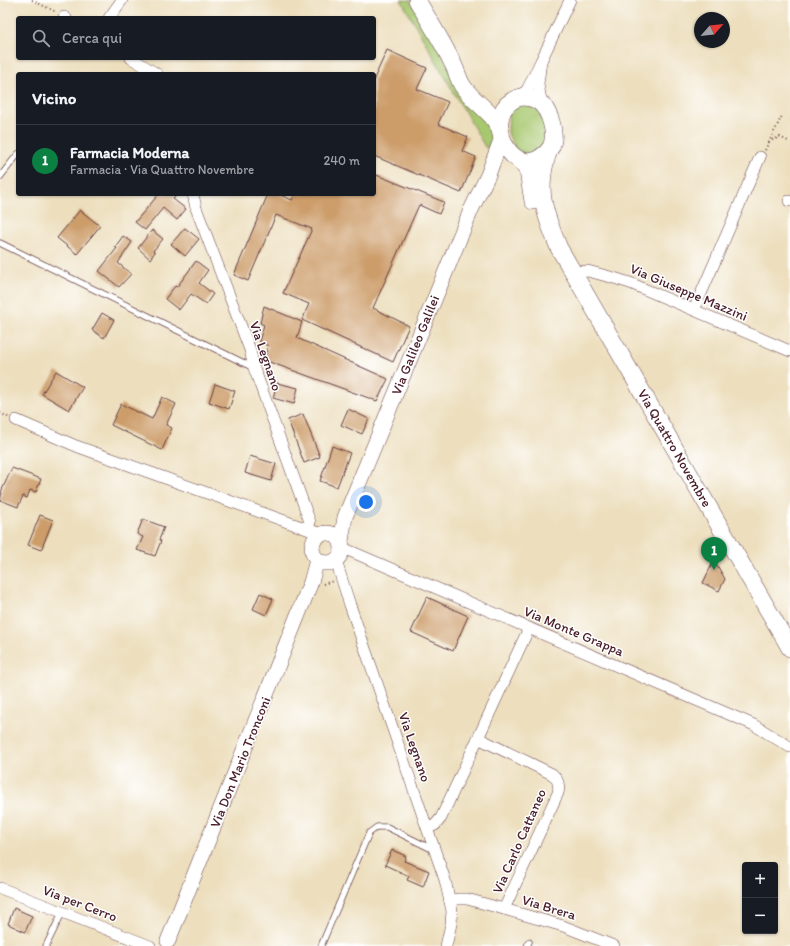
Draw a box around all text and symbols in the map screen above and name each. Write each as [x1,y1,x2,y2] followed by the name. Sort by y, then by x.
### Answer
[694,12,730,48] north arrow
[16,16,376,60] search box
[30,27,52,49] icon: search
[62,29,122,47] text: Cerca qui
[32,88,76,108] text: Vicino
[70,144,189,162] text: Farmacia Moderna
[42,153,48,168] text: 1
[323,153,360,168] text: 240 m
[70,162,254,177] text: Farmacia · Via Quattro Novembre
[627,260,750,325] street label: Via Giuseppe Mazzini
[388,293,443,398] street label: Via Galileo Galilei
[246,319,285,393] street label: Via Legnano
[634,386,715,511] street label: Via Quattro Novembre
[356,492,376,512] your location
[701,537,727,570] pin: 1
[521,603,627,660] street label: Via Monte Grappa
[206,694,275,830] street label: Via Don Mario Tronconi
[395,710,434,784] street label: Via Legnano
[489,786,550,896] street label: Via Carlo Cattaneo
[742,862,778,934] map controls
[742,862,778,898] button: +
[40,881,119,925] street label: Via per Cerro
[520,891,579,924] street label: Via Brera
[742,898,778,934] button: −

